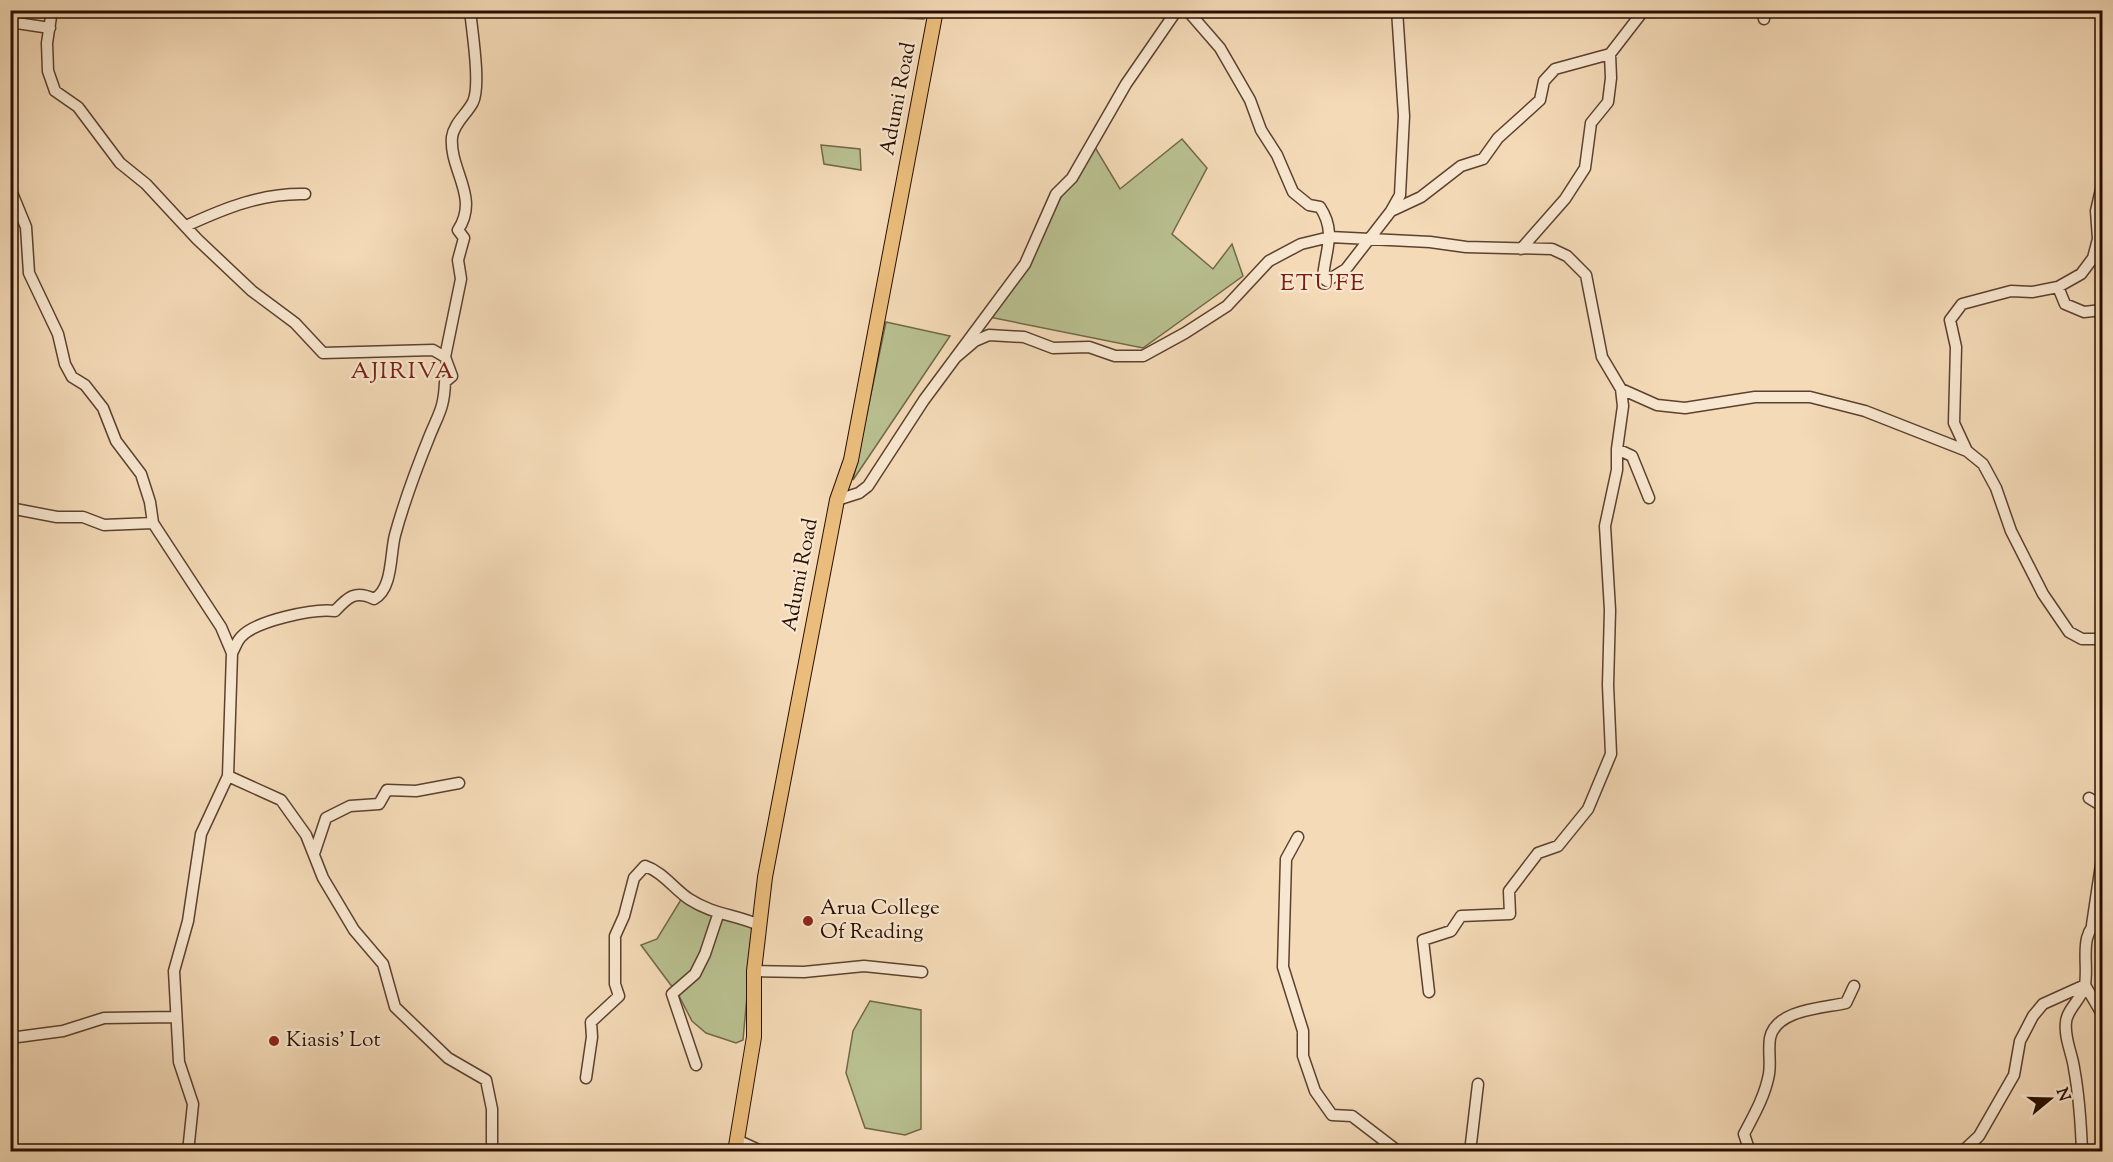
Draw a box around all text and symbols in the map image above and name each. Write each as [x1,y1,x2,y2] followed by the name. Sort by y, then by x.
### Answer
[873,40,925,158] street label: Adumi Road
[1280,267,1366,301] district label: ETUFE
[350,355,456,389] district label: AJIRIVA
[775,516,827,634] street label: Adumi Road
[820,894,940,948] place label: Arua College Of Reading
[801,914,815,928] marker: Arua College Of Reading
[286,1026,381,1056] place label: Kiasis' Lot
[267,1034,281,1048] marker: Kiasis' Lot
[2020,1069,2080,1129] north arrow
[2049,1085,2075,1105] text: N

